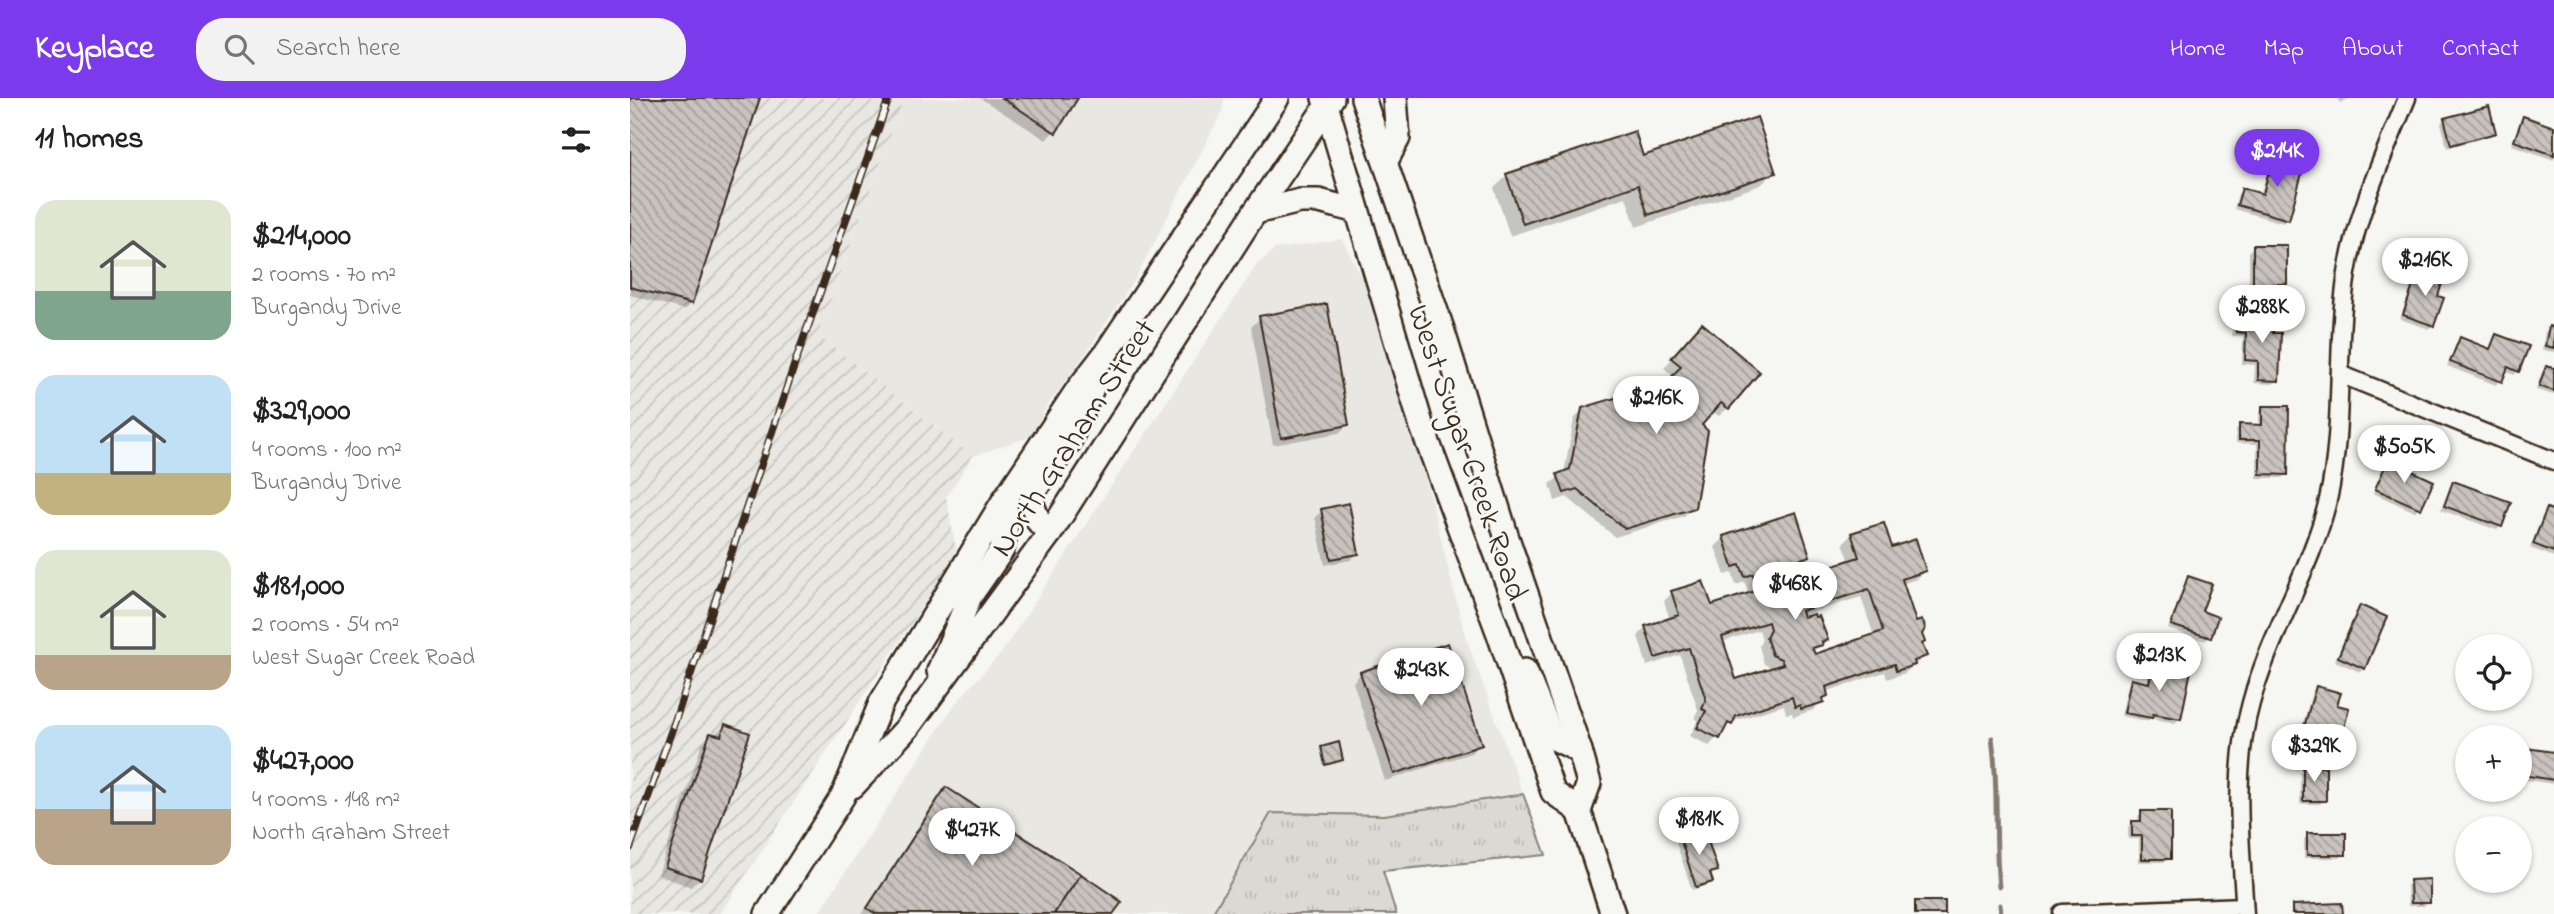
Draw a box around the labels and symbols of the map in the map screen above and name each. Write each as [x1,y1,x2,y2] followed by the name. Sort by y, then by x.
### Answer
[2228,130,2326,189] pin: $214K
[2376,238,2474,298] pin: $216K
[2213,286,2311,345] pin: $288K
[1393,299,1538,608] street label: West Sugar Creek Road
[980,310,1170,567] street label: North Graham Street
[1607,376,1705,436] pin: $216K
[2355,426,2453,485] pin: $505K
[1746,562,1844,622] pin: $468K
[2110,634,2208,693] pin: $213K
[1372,648,1470,708] pin: $243K
[2265,724,2363,784] pin: $329K
[1650,798,1748,857] pin: $181K
[923,808,1021,868] pin: $427K

